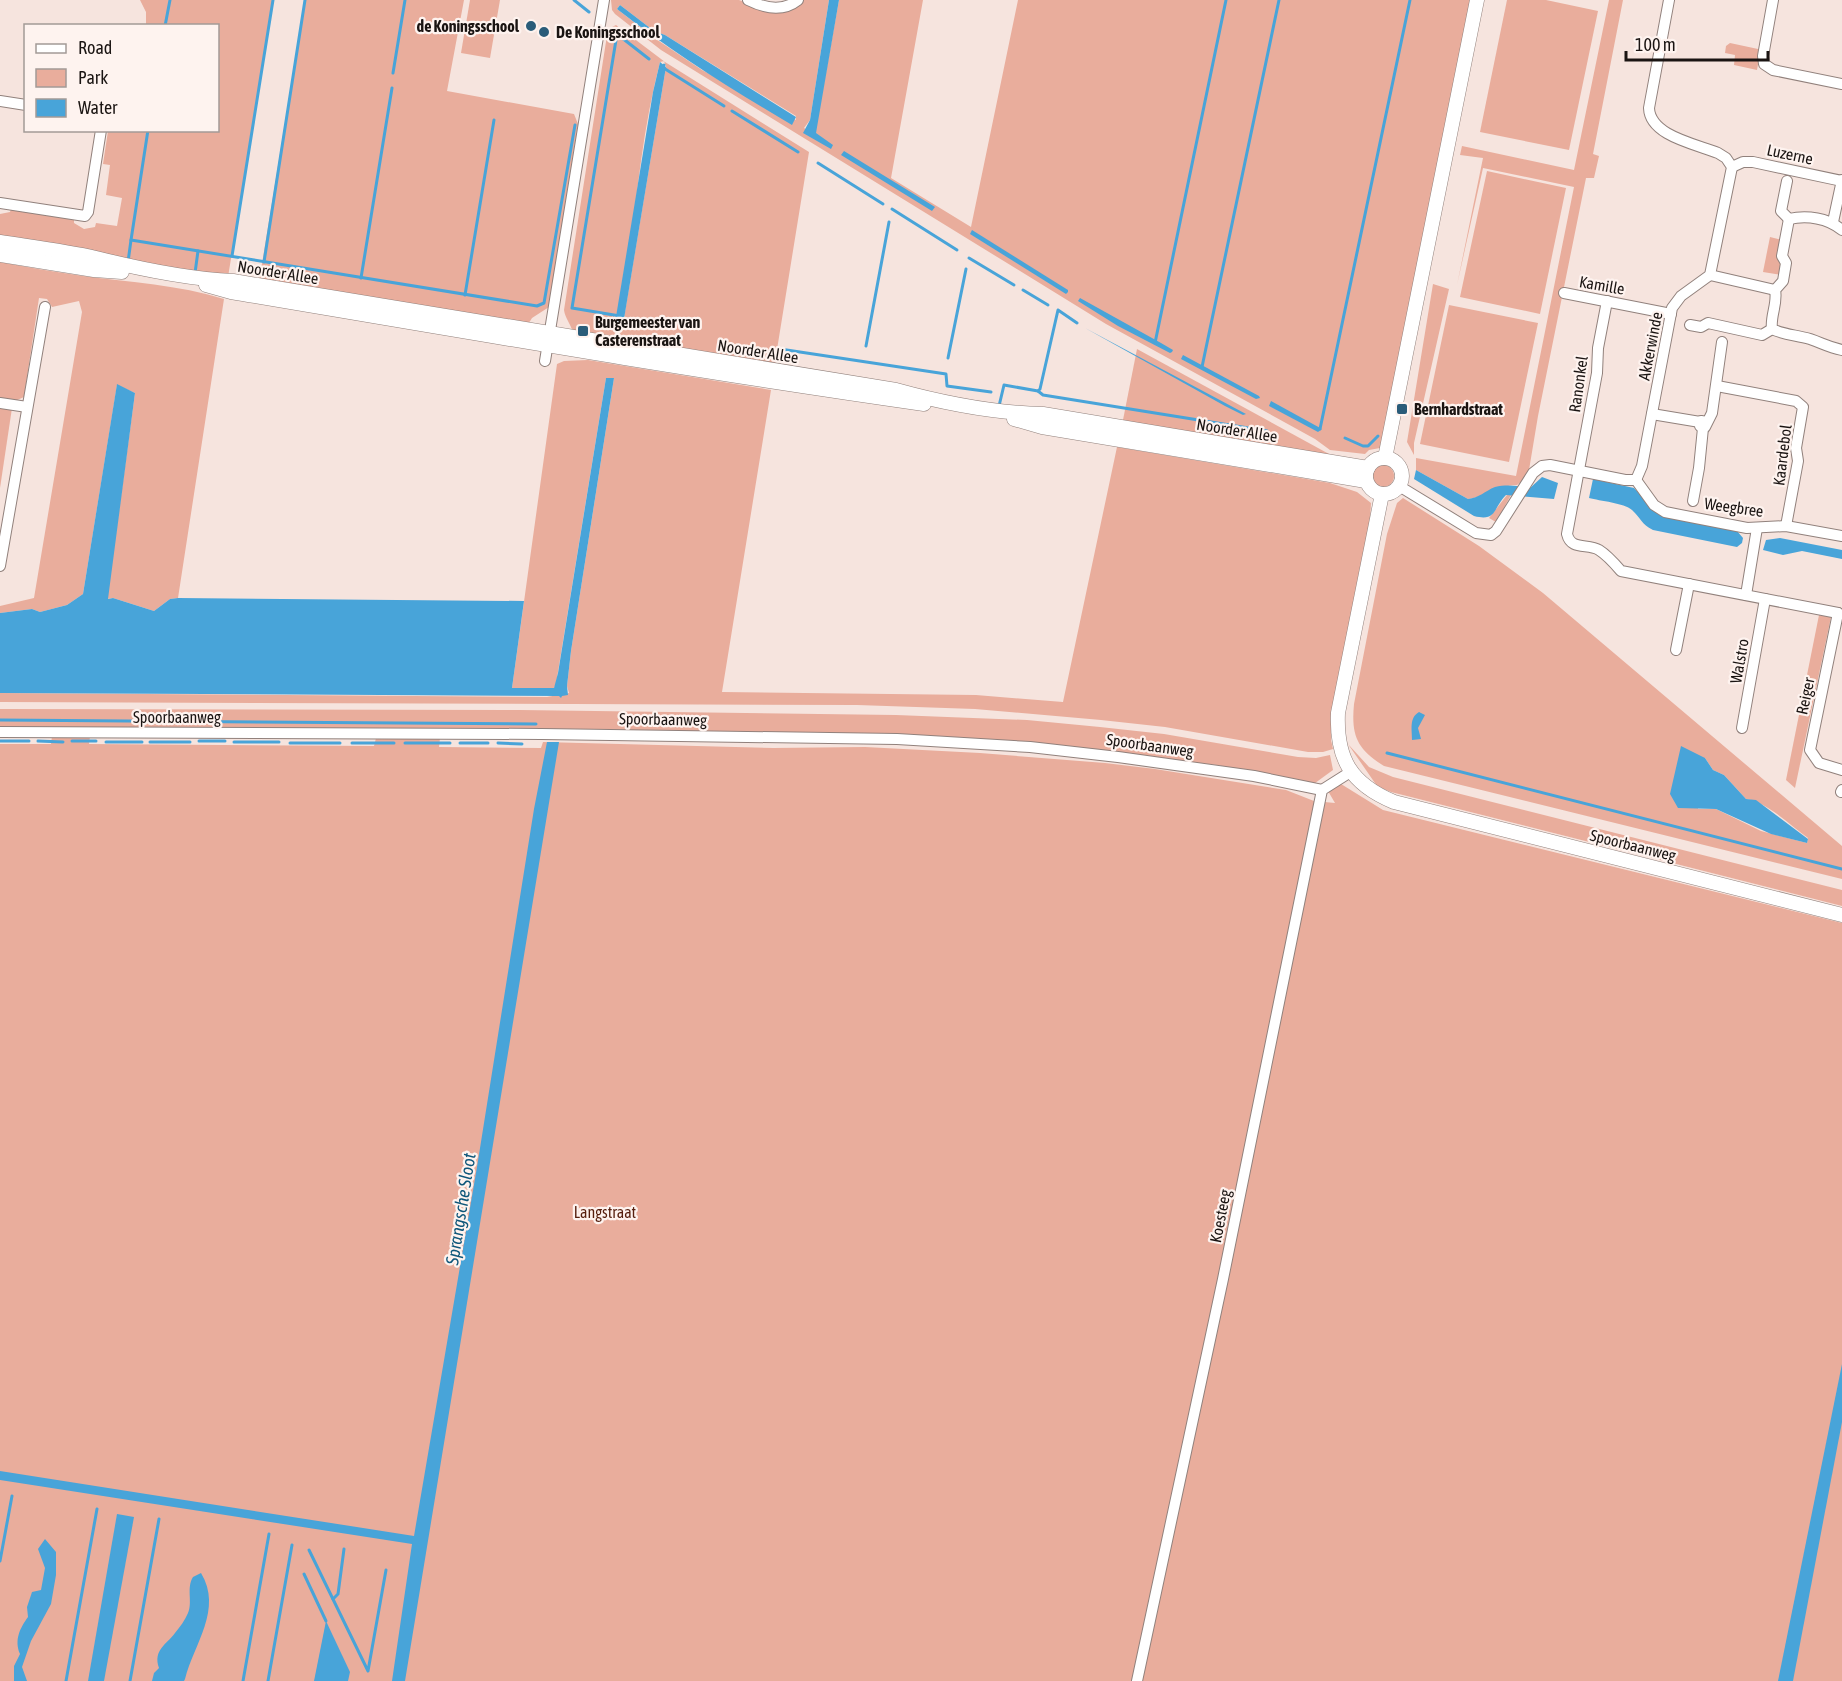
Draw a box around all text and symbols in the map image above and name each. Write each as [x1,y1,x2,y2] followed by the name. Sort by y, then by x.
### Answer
[417,17,520,35] place label: de Koningsschool
[524,19,538,33] marker: de Koningsschool
[556,23,661,41] place label: De Koningsschool
[24,24,219,132] legend
[1626,24,1768,62] scale bar
[537,25,551,39] marker: De Koningsschool
[1635,34,1676,55] text: 100 m
[78,37,112,58] text: Road
[78,67,108,88] text: Park
[78,97,118,118] text: Water
[1765,140,1815,168] street label: Luzerne
[236,257,320,287] street label: Noorder Allee
[1578,272,1626,298] street label: Kamille
[1635,310,1665,382] street label: Akkerwinde
[595,313,700,349] place label: Burgemeester van Casterenstraat
[576,324,590,338] marker: Burgemeester van Casterenstraat
[716,336,800,366] street label: Noorder Allee
[1565,354,1591,413] street label: Ranonkel
[1414,400,1503,418] place label: Bernhardstraat
[1395,402,1409,416] marker: Bernhardstraat
[1195,415,1279,445] street label: Noorder Allee
[1769,423,1795,487] street label: Kaardebol
[1703,494,1765,521] street label: Weegbree
[1726,637,1752,685] street label: Walstro
[1792,676,1819,716] street label: Reiger
[133,708,221,727] street label: Spoorbaanweg
[619,709,707,730] street label: Spoorbaanweg
[1105,730,1195,761] street label: Spoorbaanweg
[1588,826,1678,865] street label: Spoorbaanweg
[441,1151,480,1267] water label: Sprangsche Sloot
[1206,1188,1235,1244] street label: Koesteeg
[574,1203,637,1222] park label: Langstraat

